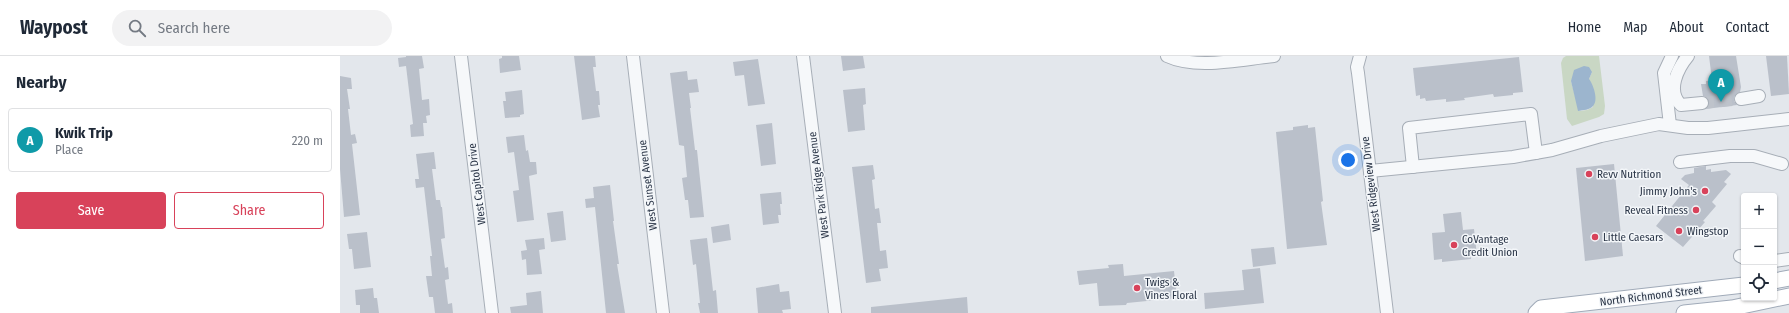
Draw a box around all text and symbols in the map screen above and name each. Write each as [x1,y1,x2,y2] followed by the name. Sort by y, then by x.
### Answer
[112,10,392,46] search box
[20,16,88,39] text: Waypost
[126,17,148,39] icon: search
[158,19,230,37] text: Search here
[1568,19,1601,36] text: Home
[1623,19,1647,36] text: Map
[1669,19,1704,36] text: About
[1726,19,1769,36] text: Contact
[1708,69,1734,102] pin: A
[16,72,67,93] text: Nearby
[55,124,113,142] text: Kwik Trip
[806,131,832,239] street label: West Park Ridge Avenue
[26,133,34,148] text: A
[292,133,323,148] text: 220 m
[1359,136,1383,232] street label: West Ridgeview Drive
[636,139,660,231] street label: West Sunset Avenue
[55,142,83,157] text: Place
[466,143,488,225] street label: West Capitol Drive
[1338,150,1358,170] your location
[1597,168,1661,181] place label: Revv Nutrition
[1584,169,1594,179] marker: Revv Nutrition
[1640,185,1697,198] place label: Jimmy John's
[1700,186,1710,196] marker: Jimmy John's
[16,192,166,229] button: Save
[174,192,324,229] button: Share
[1741,193,1777,301] map controls
[1741,193,1777,229] button: +
[1624,204,1688,217] place label: Reveal Fitness
[1691,205,1701,215] marker: Reveal Fitness
[1687,225,1729,238] place label: Wingstop
[1674,226,1684,236] marker: Wingstop
[1741,229,1777,265] button: −
[1603,231,1664,244] place label: Little Caesars
[1590,232,1600,242] marker: Little Caesars
[1462,233,1518,259] place label: CoVantage Credit Union
[1449,240,1459,250] marker: CoVantage Credit Union
[1741,265,1777,301] button: locate
[1145,276,1197,302] place label: Twigs & Vines Floral
[1132,283,1142,293] marker: Twigs & Vines Floral
[1599,283,1703,309] street label: North Richmond Street

